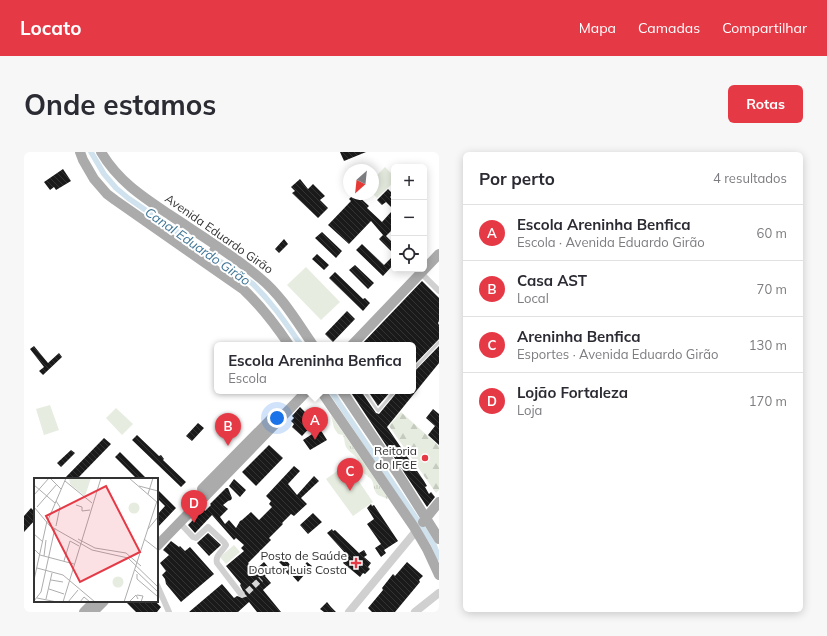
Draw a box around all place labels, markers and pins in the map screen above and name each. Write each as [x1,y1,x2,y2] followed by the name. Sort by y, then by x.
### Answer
[302,407,328,440] pin: A
[215,413,241,446] pin: B
[374,443,417,472] place label: Reitoria do IFCE
[420,453,430,463] marker: Reitoria do IFCE
[337,458,363,491] pin: C
[181,490,207,523] pin: D
[249,548,347,577] place label: Posto de Saúde Doutor Luis Costa
[350,557,362,569] marker: Posto de Saúde Doutor Luis Costa

